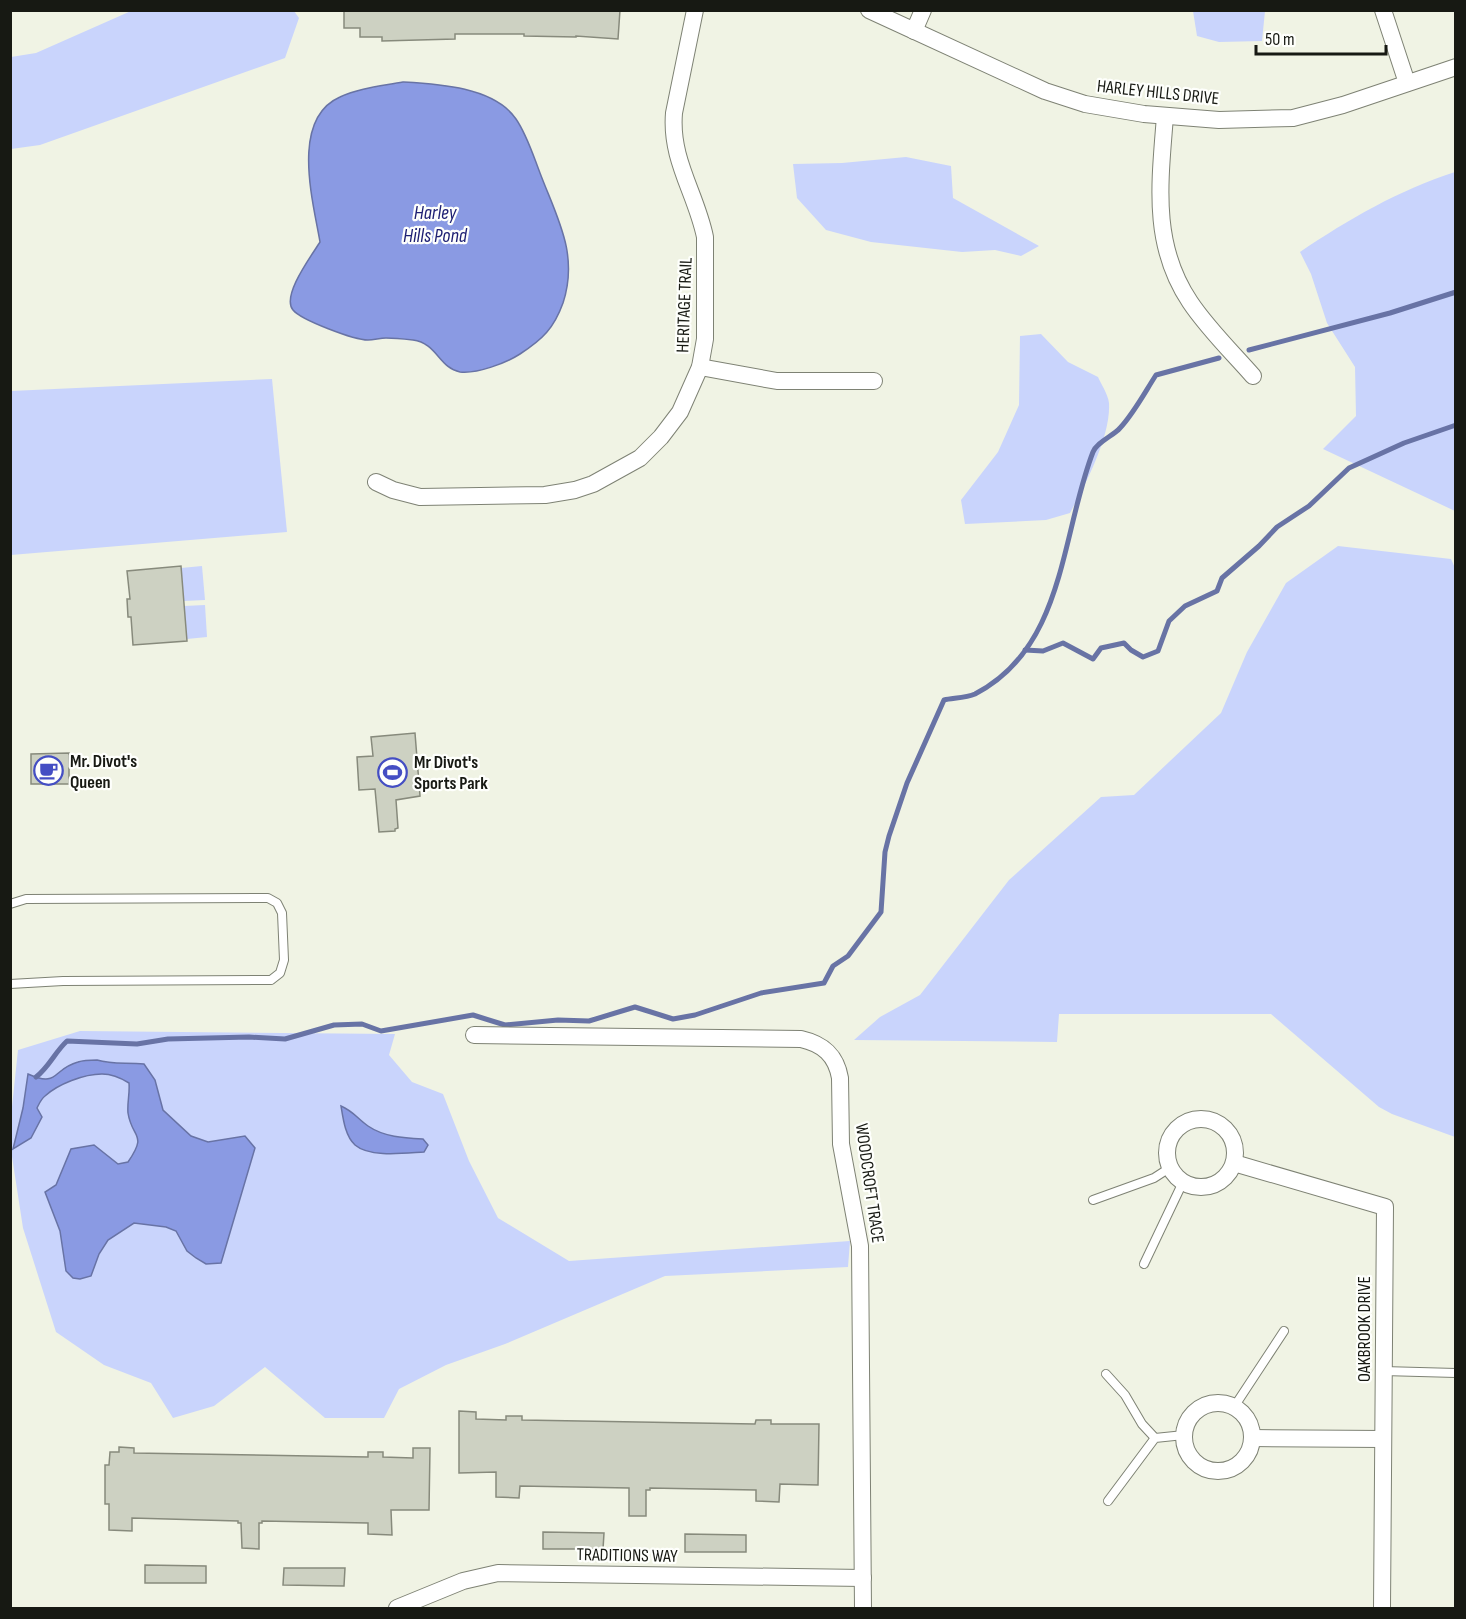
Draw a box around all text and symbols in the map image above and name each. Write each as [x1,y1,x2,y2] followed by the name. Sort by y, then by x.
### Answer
[1256,18,1386,56] scale bar
[1265,29,1295,50] text: 50 m
[1096,76,1220,109] street label: HARLEY HILLS DRIVE
[403,201,468,248] water label: Harley Hills Pond
[672,257,697,353] street label: HERITAGE TRAIL
[70,751,137,793] place label: Mr. Divot's Queen
[414,752,488,794] place label: Mr Divot's Sports Park
[33,755,65,787] cafe icon: Mr. Divot's Queen
[377,756,409,788] sports icon: Mr Divot's Sports Park
[851,1122,888,1244] street label: WOODCROFT TRACE
[1354,1276,1375,1382] street label: OAKBROOK DRIVE
[576,1544,678,1567] street label: TRADITIONS WAY

